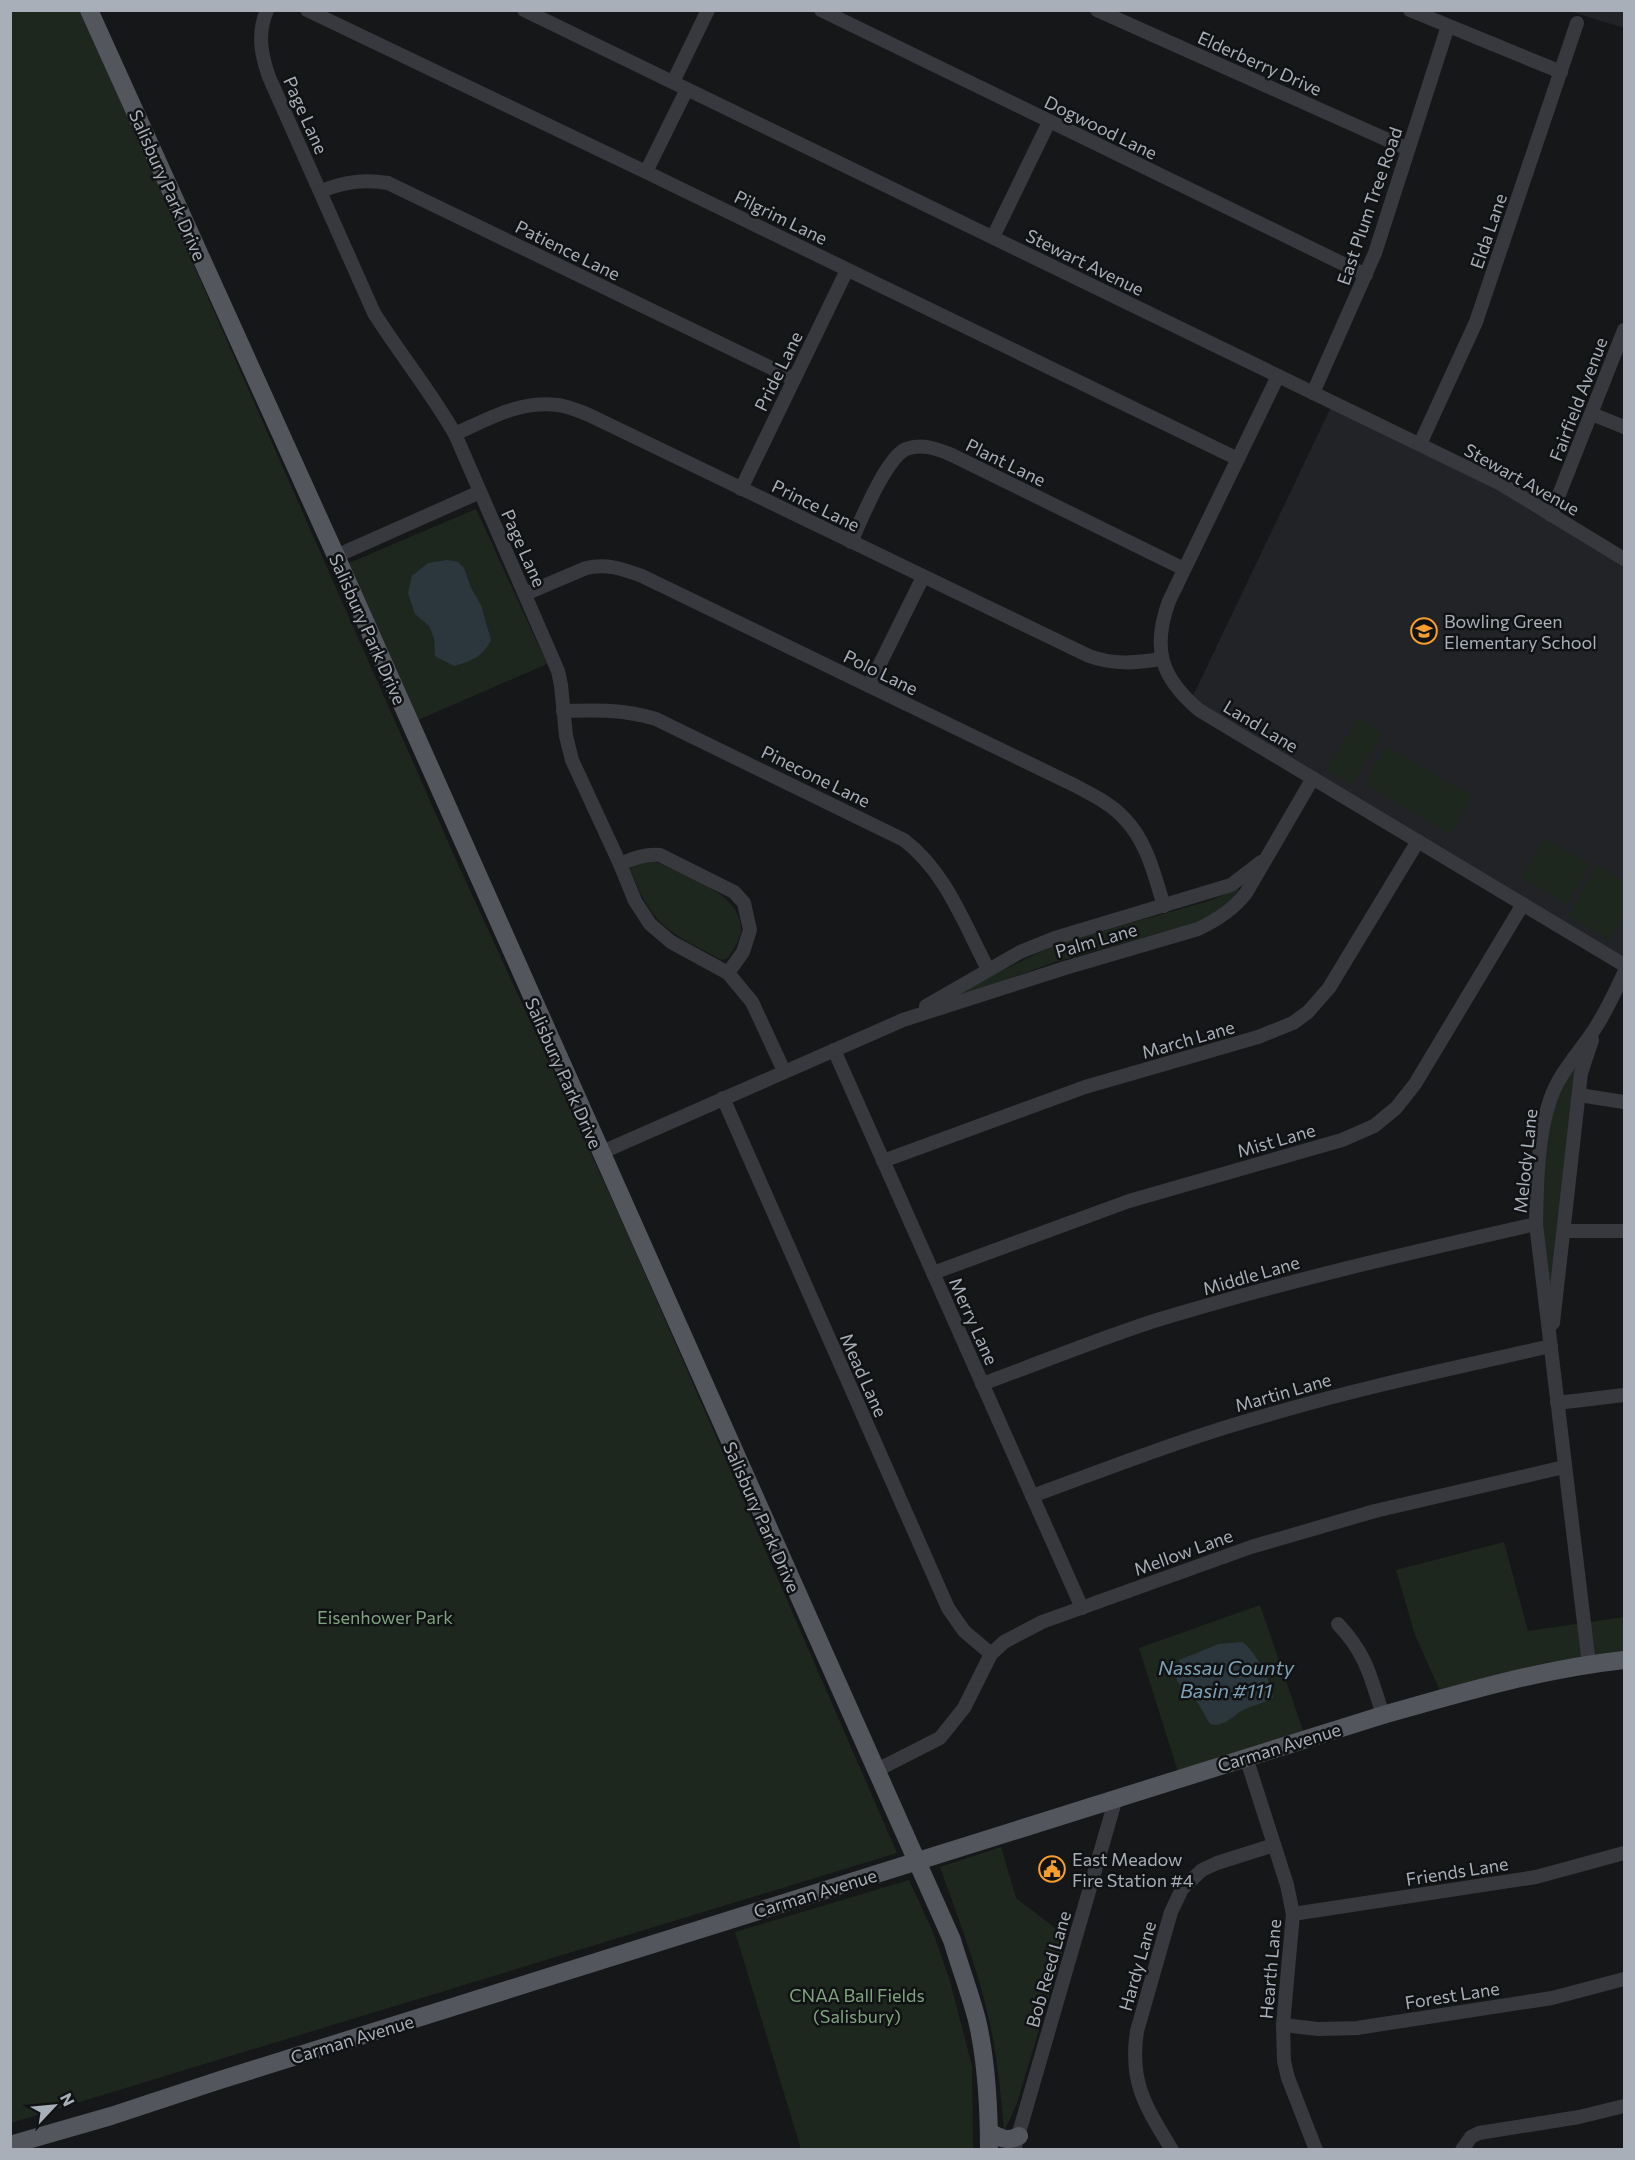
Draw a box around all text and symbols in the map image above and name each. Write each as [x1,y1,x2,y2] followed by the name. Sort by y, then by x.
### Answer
[1195,26,1325,100] street label: Elderberry Drive
[279,73,333,157] street label: Page Lane
[1041,90,1161,164] street label: Dogwood Lane
[125,106,211,264] street label: Salisbury Park Drive
[1332,124,1406,288] street label: East Plum Tree Road
[731,185,831,249] street label: Pilgrim Lane
[1465,191,1511,271] street label: Elda Lane
[512,215,624,285] street label: Patience Lane
[1022,224,1148,300] street label: Stewart Avenue
[749,328,807,414] street label: Pride Lane
[1544,334,1612,464] street label: Fairfield Avenue
[963,433,1049,491] street label: Plant Lane
[1460,438,1584,520] street label: Stewart Avenue
[769,474,863,536] street label: Prince Lane
[497,506,551,590] street label: Page Lane
[325,550,411,708] street label: Salisbury Park Drive
[1444,610,1597,653] place label: Bowling Green Elementary School
[1409,616,1439,646] school or university icon: Bowling Green Elementary School
[840,645,922,699] street label: Polo Lane
[1220,695,1302,757] street label: Land Lane
[758,740,874,812] street label: Pinecone Lane
[1053,918,1139,962] street label: Palm Lane
[521,994,607,1152] street label: Salisbury Park Drive
[1139,1015,1237,1063] street label: March Lane
[1509,1108,1541,1214] street label: Melody Lane
[1234,1118,1318,1162] street label: Mist Lane
[1200,1251,1302,1299] street label: Middle Lane
[945,1274,1003,1368] street label: Merry Lane
[836,1330,892,1420] street label: Mead Lane
[1232,1368,1334,1416] street label: Martin Lane
[719,1438,805,1596] street label: Salisbury Park Drive
[1131,1524,1235,1580] street label: Mellow Lane
[317,1606,453,1628] park label: Eisenhower Park
[1158,1655,1295,1702] water label: Nassau County Basin #111
[1215,1718,1343,1776] street label: Carman Avenue
[1072,1848,1194,1891] place label: East Meadow Fire Station #4
[1404,1852,1510,1890] street label: Friends Lane
[1037,1854,1067,1884] public building icon: East Meadow Fire Station #4
[751,1864,879,1922] street label: Carman Avenue
[1021,1908,1075,2030] street label: Bob Reed Lane
[1255,1918,1285,2020] street label: Hearth Lane
[1114,1919,1160,2013] street label: Hardy Lane
[1403,1977,1501,2013] street label: Forest Lane
[789,1984,925,2027] park label: CNAA Ball Fields (Salisbury)
[288,2010,416,2068] street label: Carman Avenue
[24,2076,84,2136] north arrow
[57,2090,79,2109] text: N

